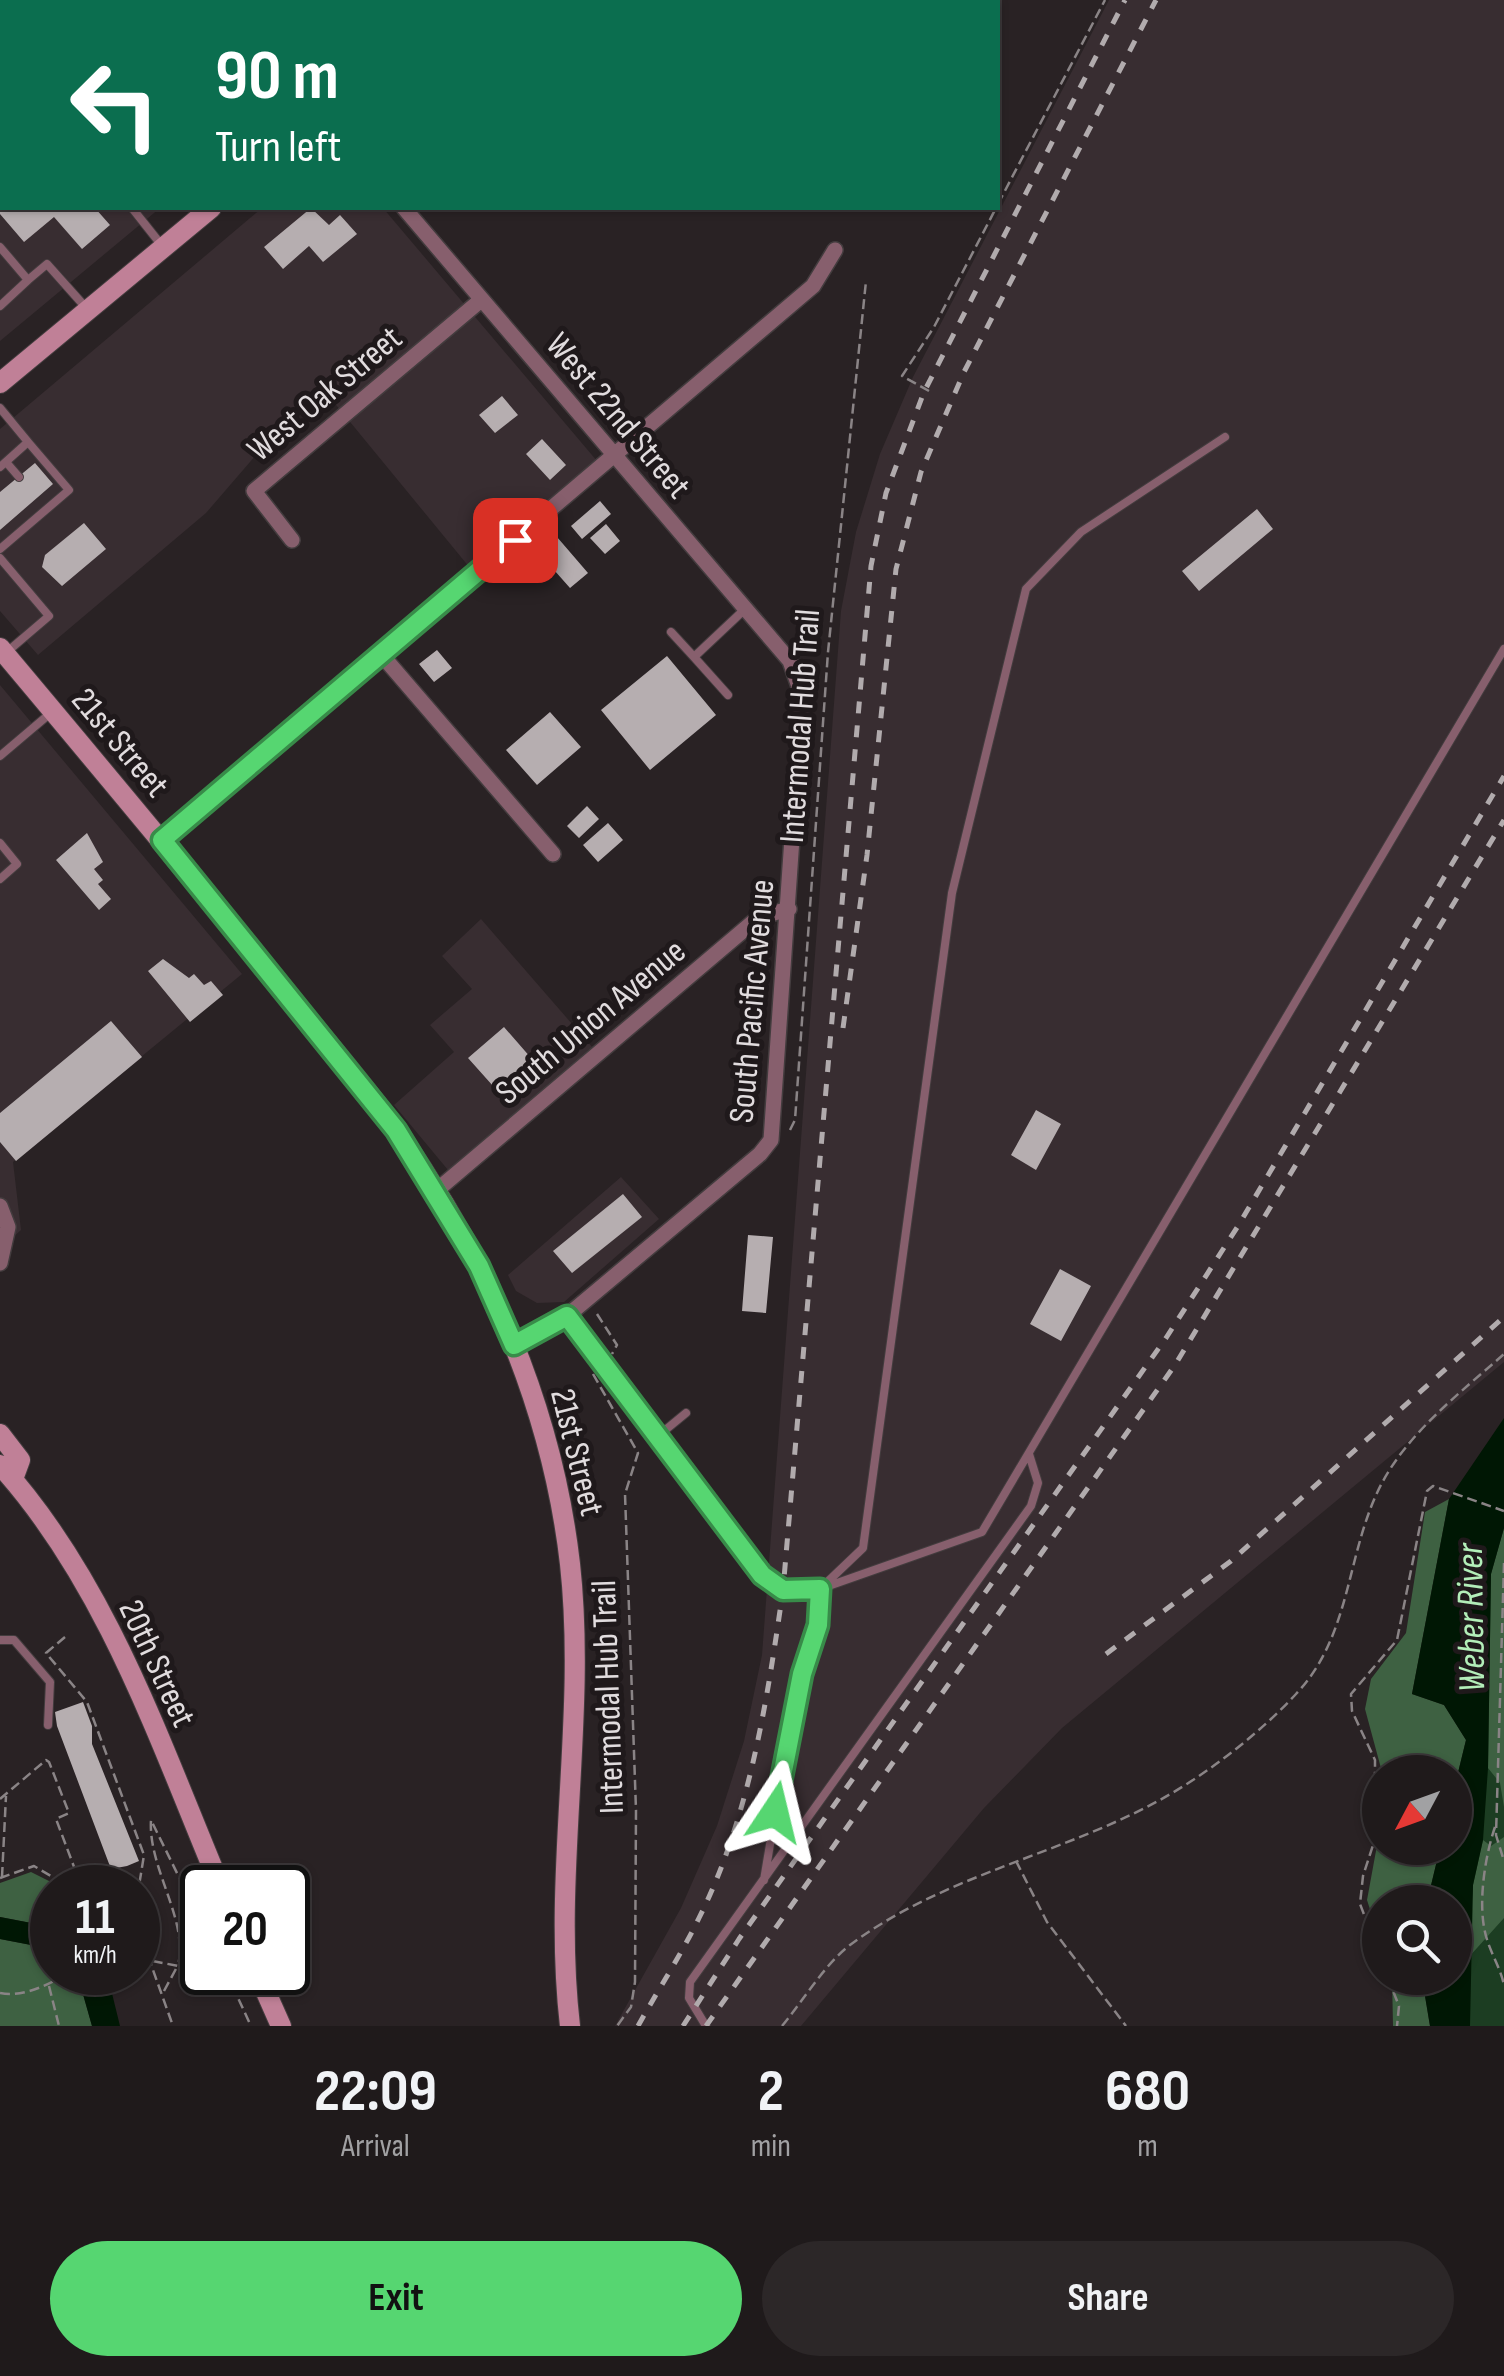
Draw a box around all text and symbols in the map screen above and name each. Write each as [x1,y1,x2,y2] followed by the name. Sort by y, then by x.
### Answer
[215,35,339,119] text: 90 m
[50,40,180,170] icon: left
[215,120,341,175] text: Turn left
[239,317,411,471] street label: West Oak Street
[536,324,700,508] street label: West 22nd Street
[473,498,558,583] pin
[488,513,543,568] icon: arrive
[771,608,830,844] street label: Intermodal Hub Trail
[62,680,178,806] street label: 21st Street
[720,878,785,1125] street label: South Pacific Avenue
[487,930,695,1114] street label: South Union Avenue
[540,1384,613,1520] street label: 21st Street
[1448,1542,1495,1693] water label: Weber River
[583,1579,634,1815] street label: Intermodal Hub Trail
[109,1593,205,1734] street label: 20th Street
[1362,1755,1472,1865] north arrow
[1362,1755,1472,1995] map controls
[723,1760,827,1864] position arrow
[180,1865,310,1995] speed limit sign: 20
[1362,1885,1472,1995] button: search
[75,1888,115,1948] text: 11
[73,1940,117,1971] text: km/h
[314,2056,437,2128] text: 22:09
[758,2056,784,2128] text: 2
[1105,2056,1190,2128] text: 680
[341,2127,410,2166] text: Arrival
[751,2127,791,2166] text: min
[1137,2127,1158,2166] text: m
[50,2241,742,2356] button: Exit
[762,2241,1454,2356] button: Share

